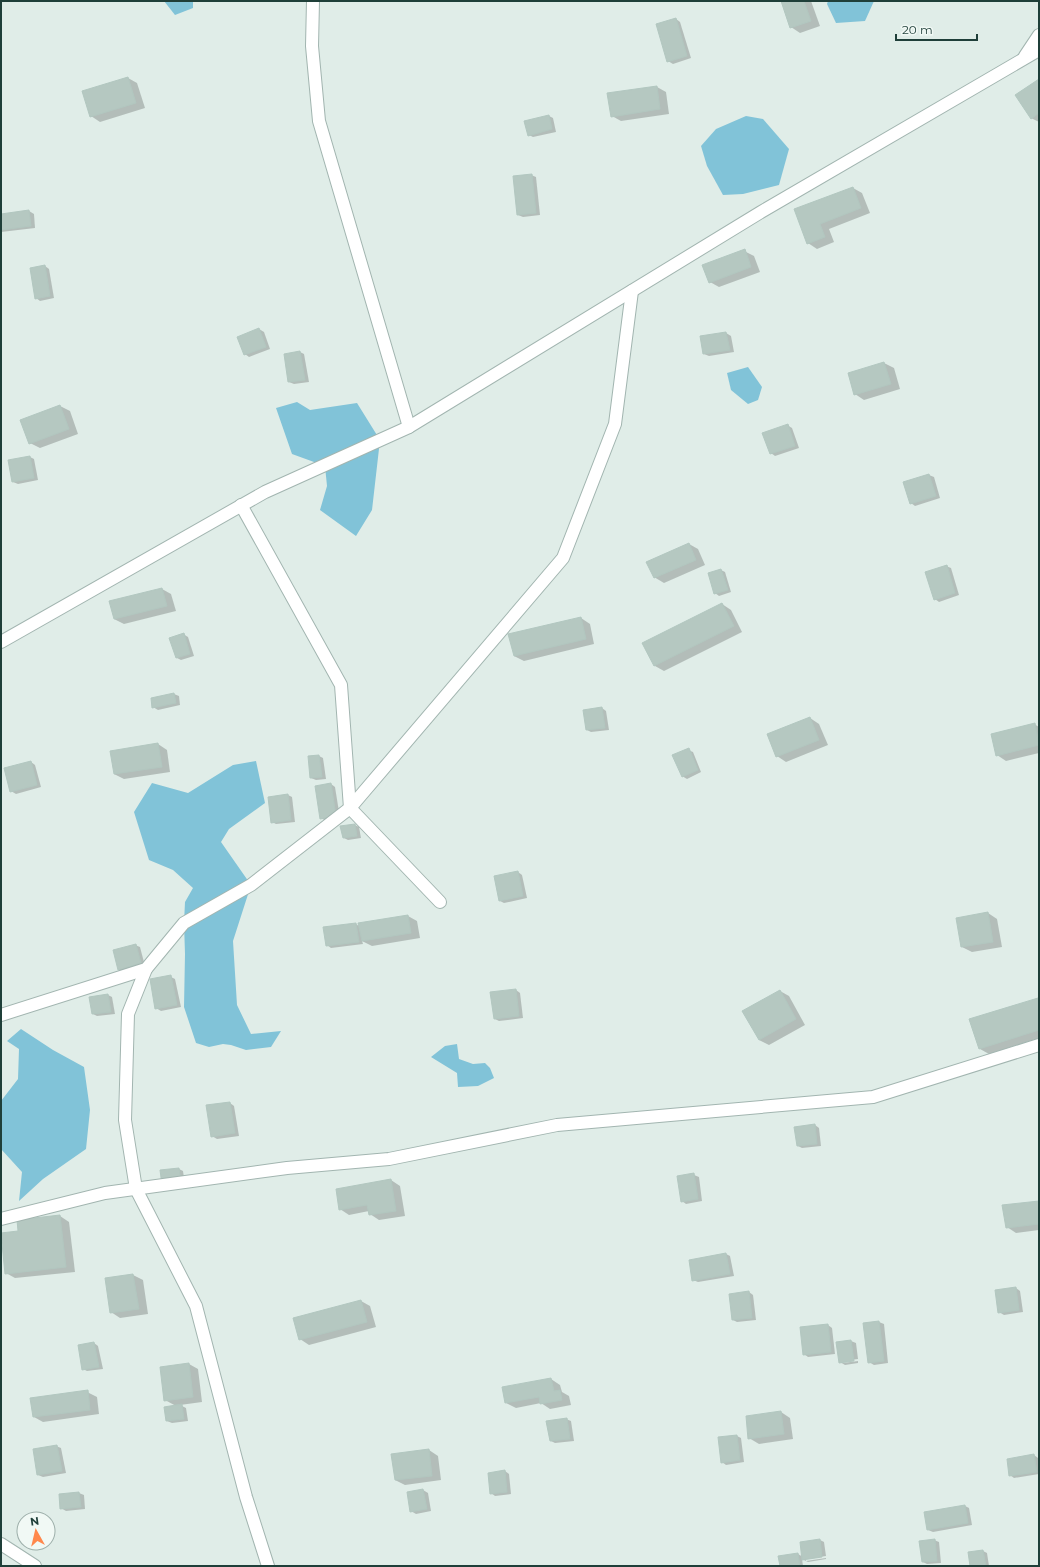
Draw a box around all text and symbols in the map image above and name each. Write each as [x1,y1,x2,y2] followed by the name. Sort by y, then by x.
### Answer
[896,16,977,42] scale bar
[902,22,933,37] text: 20 m
[16,1511,56,1551] north arrow
[29,1514,40,1529] text: N

